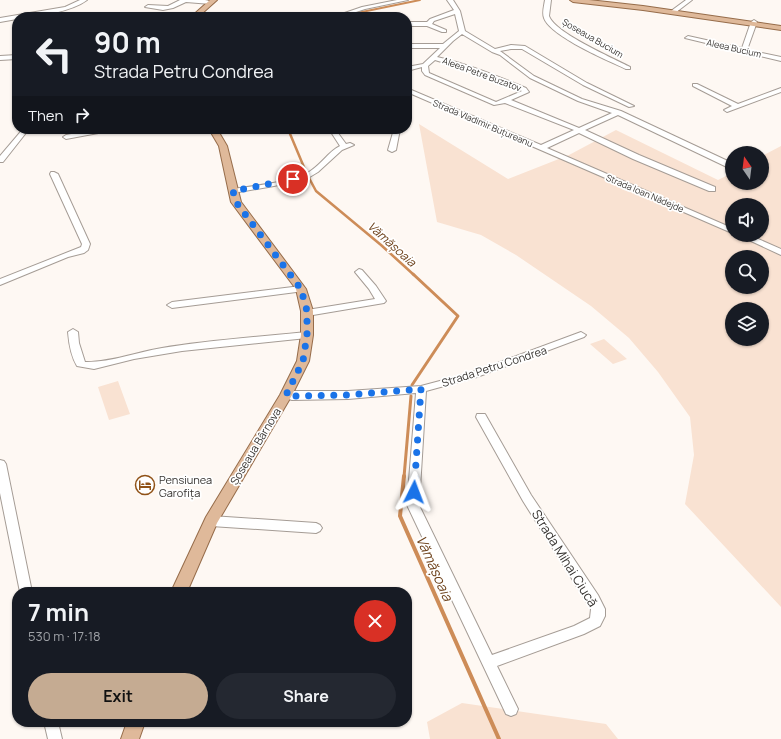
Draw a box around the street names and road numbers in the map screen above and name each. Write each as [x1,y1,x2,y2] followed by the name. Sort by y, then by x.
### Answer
[560,15,626,61] street label: Șoseaua Bucium
[705,35,763,61] street label: Aleea Bucium
[441,54,524,94] street label: Aleea Petre Buzatov
[431,96,535,150] street label: Strada Vladimir Buțureanu
[604,171,686,215] street label: Strada Ioan Nădejde
[440,342,548,390] street label: Strada Petru Condrea
[226,405,284,487] street label: Șoseaua Bârnova
[528,506,602,610] street label: Strada Mihai Ciucă

